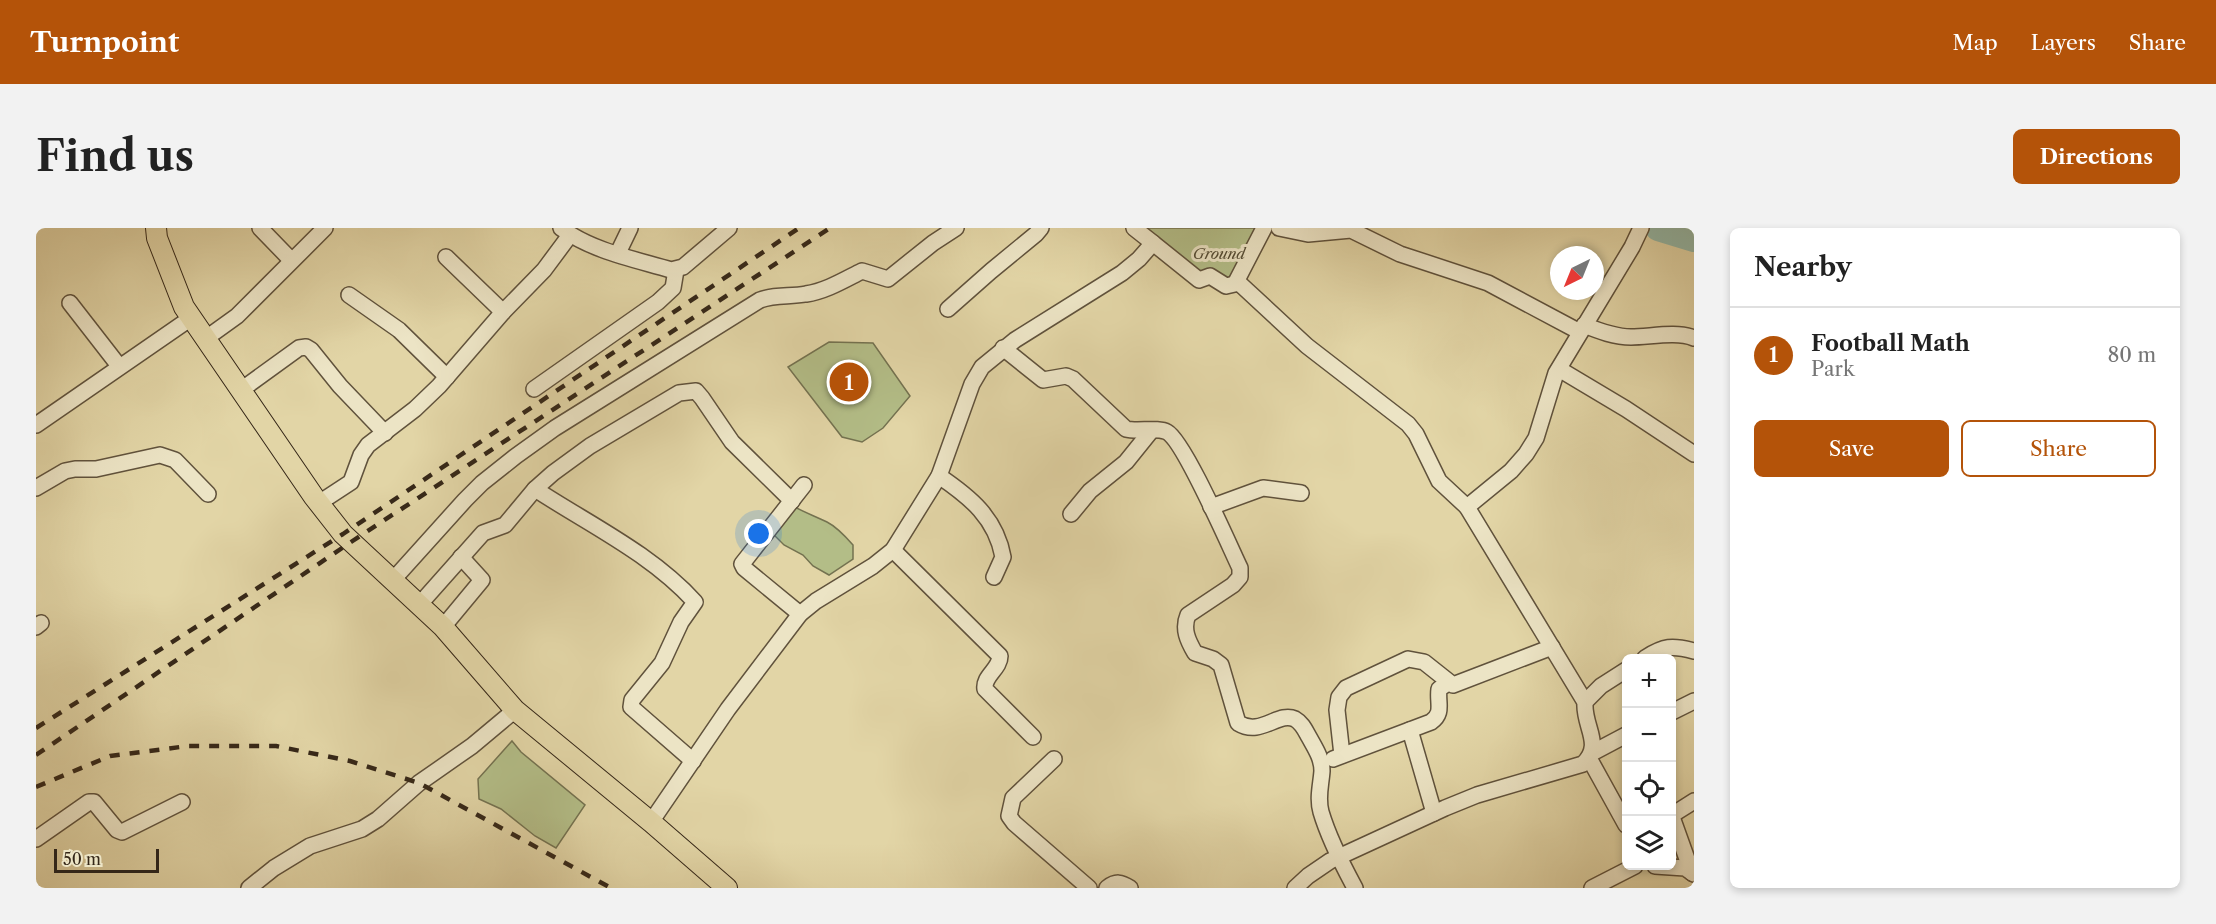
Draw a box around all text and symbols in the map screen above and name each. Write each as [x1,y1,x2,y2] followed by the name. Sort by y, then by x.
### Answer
[30,25,179,59] text: Turnpoint
[1953,30,1998,55] text: Map
[2031,30,2096,55] text: Layers
[2129,30,2186,55] text: Share
[2013,129,2180,184] button: Directions
[36,130,194,182] text: Find us
[1193,244,1247,263] park label: Ground
[1550,246,1604,300] north arrow
[1754,251,1852,283] text: Nearby
[1811,330,1970,357] text: Football Math
[1769,343,1778,367] text: 1
[2108,343,2156,367] text: 80 m
[1811,357,1854,381] text: Park
[830,360,868,404] pin: 1
[1754,420,1949,477] button: Save
[1961,420,2156,477] button: Share
[744,519,773,548] your location
[1622,654,1676,870] map controls
[1622,654,1676,708] button: +
[1622,708,1676,762] button: −
[1622,762,1676,816] button: locate
[1622,816,1676,870] button: layers
[54,846,159,874] scale bar
[63,849,101,869] text: 50 m

